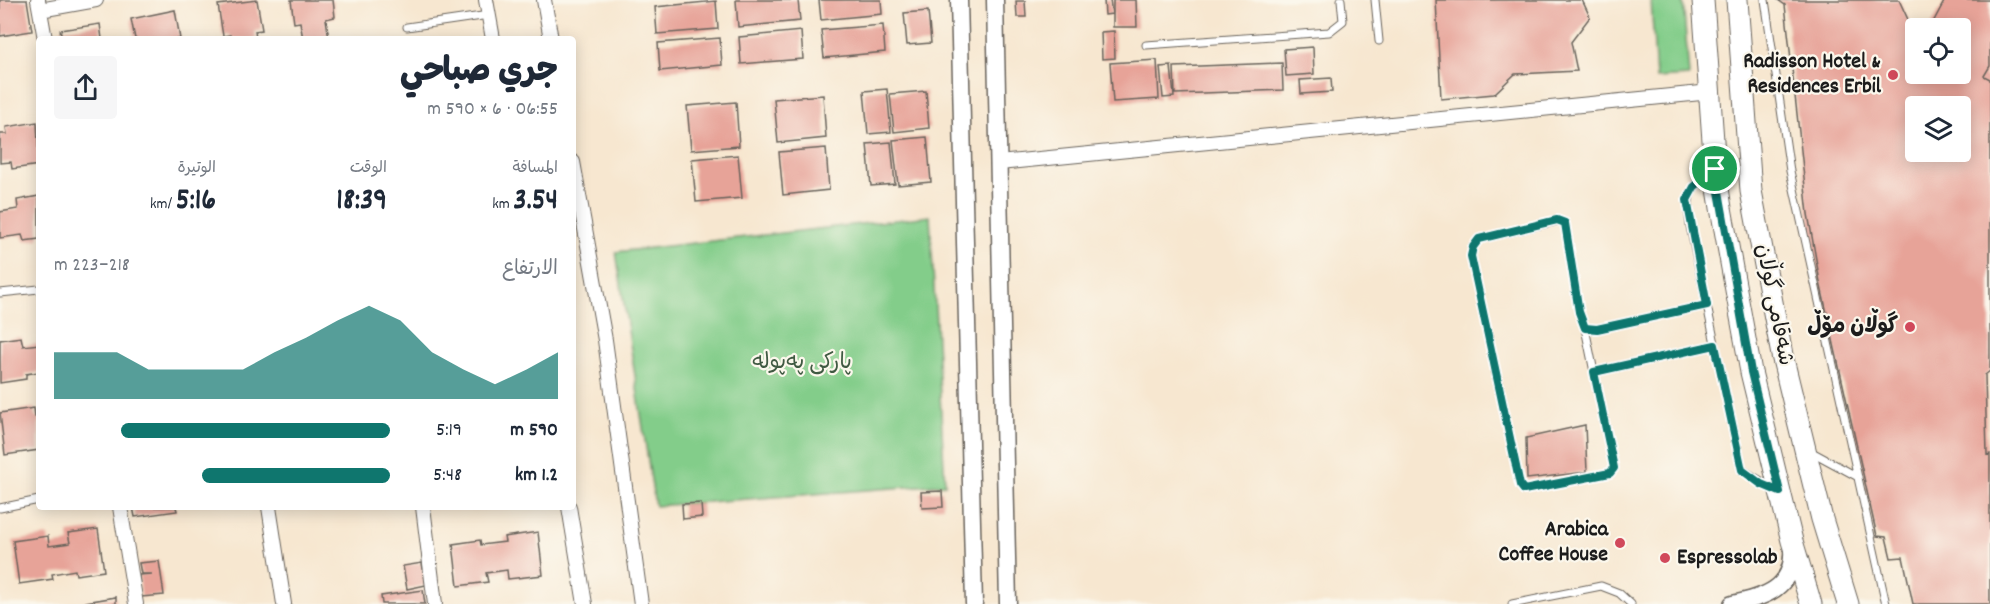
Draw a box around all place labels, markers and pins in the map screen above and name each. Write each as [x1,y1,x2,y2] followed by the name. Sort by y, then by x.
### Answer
[1743,47,1882,103] place label: Radisson Hotel & Residences Erbil
[1886,68,1900,82] marker: Radisson Hotel & Residences Erbil
[1689,143,1740,194] pin
[1807,308,1898,343] place label: گوڵان مۆڵ
[1903,320,1917,334] marker: گوڵان مۆڵ
[1499,515,1609,571] place label: Arabica Coffee House
[1613,536,1627,550] marker: Arabica Coffee House
[1677,543,1778,574] place label: Espressolab
[1658,551,1672,565] marker: Espressolab

